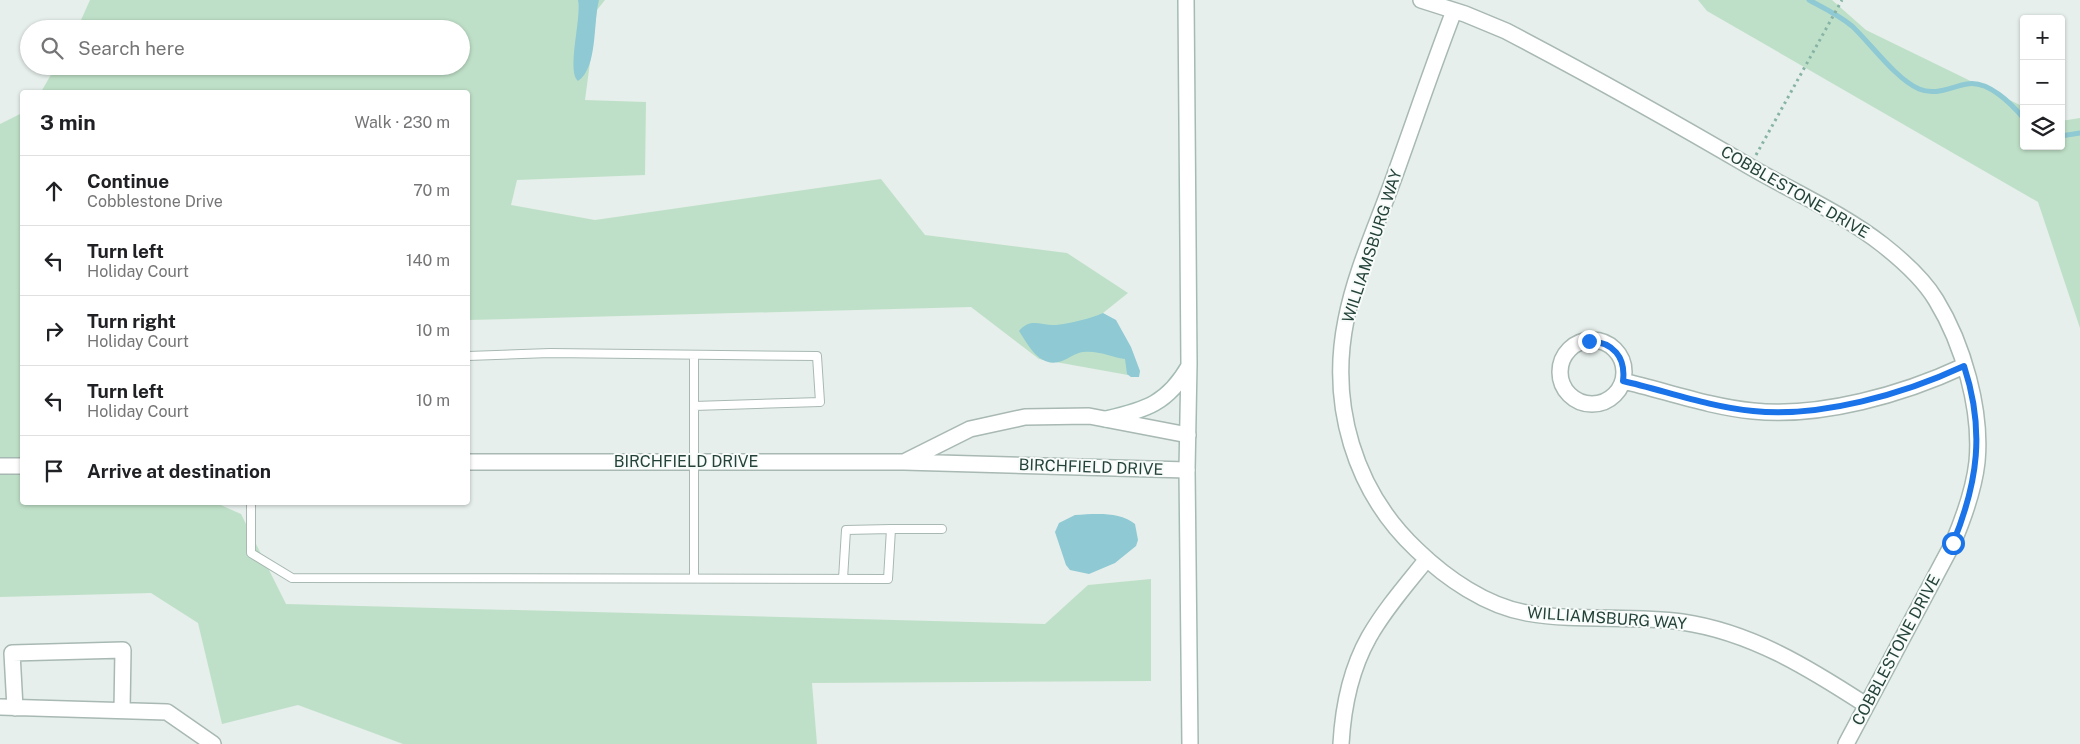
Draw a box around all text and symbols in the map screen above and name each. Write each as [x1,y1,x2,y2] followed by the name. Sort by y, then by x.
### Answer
[2020,15,2065,150] map controls
[2020,15,2065,60] button: +
[20,20,470,75] search box
[38,34,66,62] icon: search
[78,37,185,59] text: Search here
[2020,60,2065,105] button: −
[2020,105,2065,150] button: layers
[40,110,96,135] text: 3 min
[354,113,450,132] text: Walk · 230 m
[1717,142,1873,242] street label: COBBLESTONE DRIVE
[1338,167,1406,325] street label: WILLIAMSBURG WAY
[87,170,169,192] text: Continue
[40,177,68,205] icon: ahead
[413,181,450,200] text: 70 m
[87,192,223,211] text: Cobblestone Drive
[87,240,164,262] text: Turn left
[40,247,68,275] icon: left
[406,251,450,270] text: 140 m
[87,262,189,281] text: Holiday Court
[87,310,176,332] text: Turn right
[40,317,68,345] icon: right
[416,321,450,340] text: 10 m
[1578,330,1601,353] route end
[87,332,189,351] text: Holiday Court
[87,380,164,402] text: Turn left
[40,387,68,415] icon: left
[416,391,450,410] text: 10 m
[87,402,189,421] text: Holiday Court
[614,452,758,471] street label: BIRCHFIELD DRIVE
[1018,455,1164,479] street label: BIRCHFIELD DRIVE
[40,457,68,485] icon: arrive
[87,460,271,482] text: Arrive at destination
[1942,532,1965,555] route start
[1848,571,1944,729] street label: COBBLESTONE DRIVE
[1526,603,1688,633] street label: WILLIAMSBURG WAY

